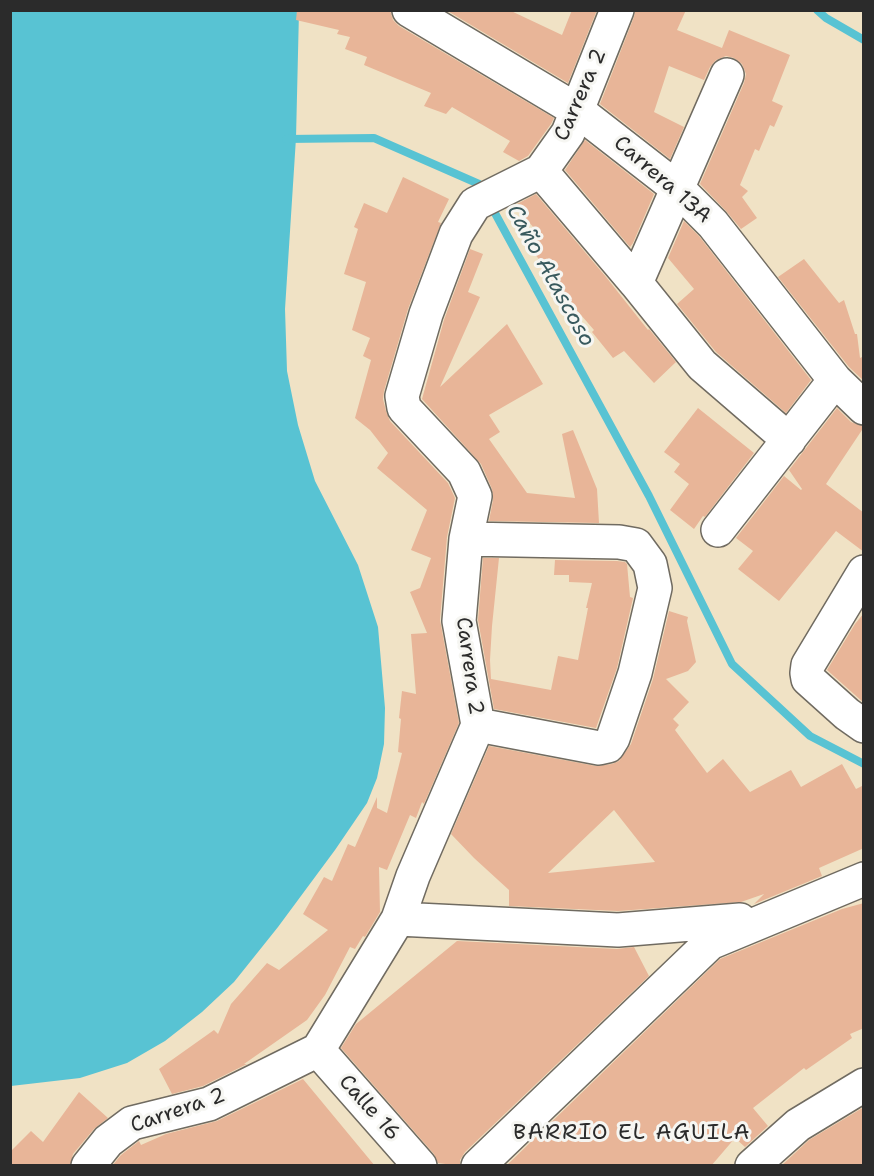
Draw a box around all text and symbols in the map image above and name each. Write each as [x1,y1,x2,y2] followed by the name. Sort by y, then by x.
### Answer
[549,45,613,145] street label: Carrera 2
[608,131,716,229] street label: Carrera 13A
[500,200,600,352] water label: Caño Atascoso
[450,616,488,716] street label: Carrera 2
[333,1070,405,1146] street label: Calle 16
[127,1083,229,1139] street label: Carrera 2
[513,1120,751,1146] district label: BARRIO EL AGUILA

